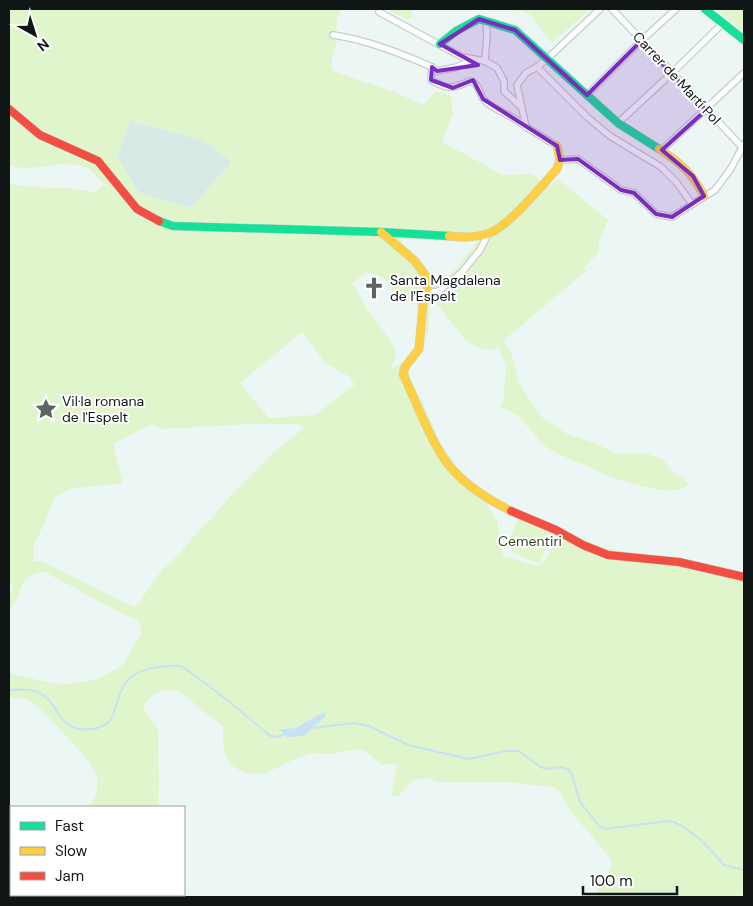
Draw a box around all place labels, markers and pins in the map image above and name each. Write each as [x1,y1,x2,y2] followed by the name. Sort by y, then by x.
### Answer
[390,271,501,305] place label: Santa Magdalena de l'Espelt
[361,275,387,301] church icon: Santa Magdalena de l'Espelt
[62,392,144,426] place label: Vil·la romana de l'Espelt
[33,396,59,422] place icon: Vil·la romana de l'Espelt

